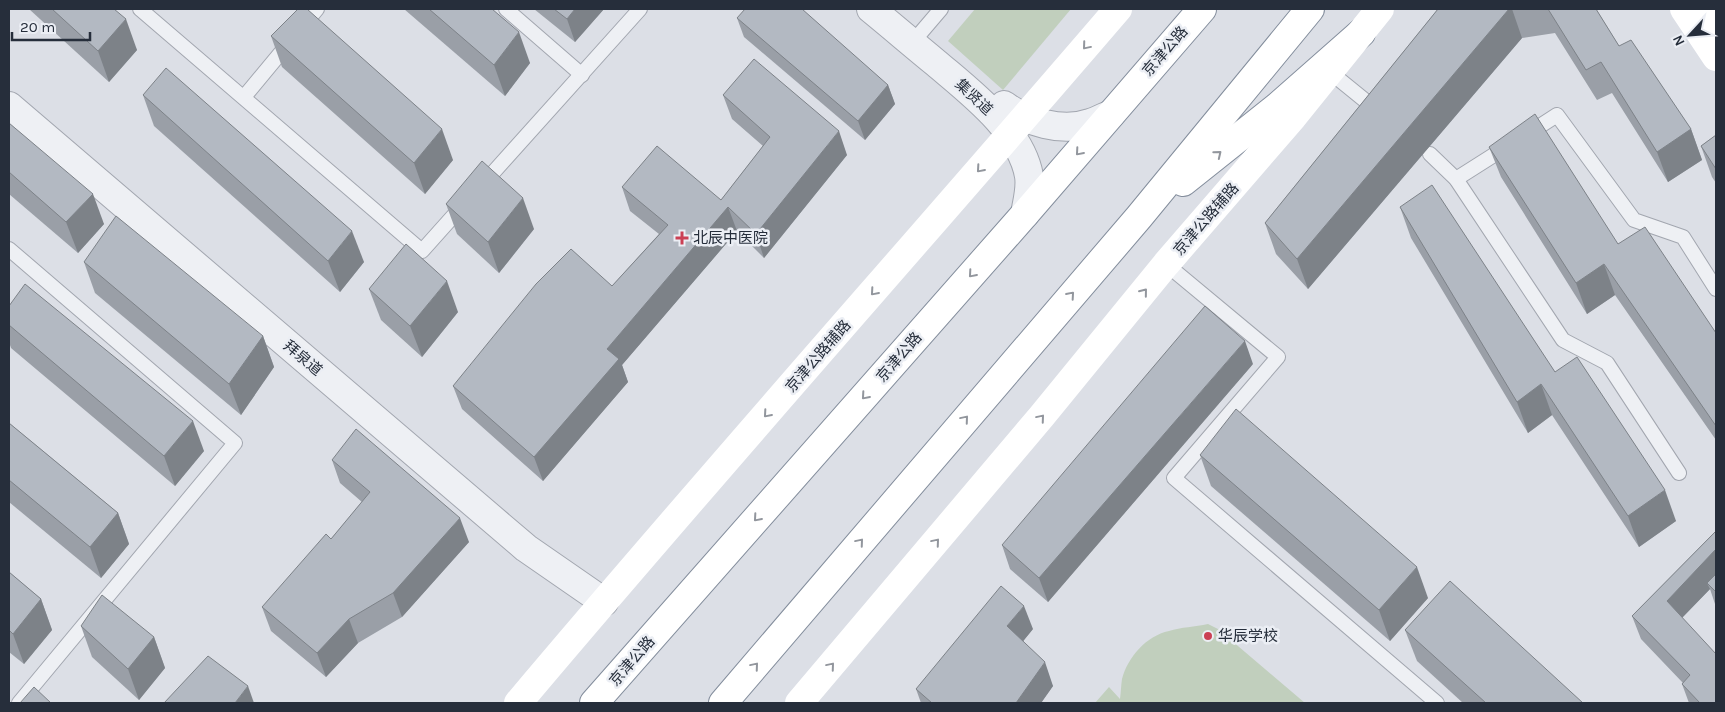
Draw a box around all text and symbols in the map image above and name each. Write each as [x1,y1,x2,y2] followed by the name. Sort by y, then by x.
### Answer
[12,10,90,42] scale bar
[1665,10,1715,60] north arrow
[20,18,55,36] text: 20 m
[1139,22,1191,80] street label: 京津公路
[1669,32,1689,49] text: N
[1083,40,1092,49] one-way arrow
[951,75,997,119] street label: 集贤道
[1075,146,1084,155] one-way arrow
[1212,152,1221,160] one-way arrow
[977,164,986,173] one-way arrow
[1170,179,1242,259] street label: 京津公路辅路
[693,229,768,247] place label: 北辰中医院
[675,231,689,245] marker: 北辰中医院
[969,269,978,278] one-way arrow
[871,286,880,295] one-way arrow
[1138,289,1146,298] one-way arrow
[1065,292,1074,301] one-way arrow
[782,316,854,396] street label: 京津公路辅路
[873,328,925,386] street label: 京津公路
[280,337,326,379] street label: 拜泉道
[861,391,870,400] one-way arrow
[764,409,773,418] one-way arrow
[960,415,969,424] one-way arrow
[1035,415,1043,424] one-way arrow
[754,513,763,522] one-way arrow
[854,539,863,548] one-way arrow
[930,539,938,548] one-way arrow
[1218,627,1278,645] place label: 华辰学校
[1202,630,1214,642] marker: 华辰学校
[606,632,658,690] street label: 京津公路
[749,663,757,672] one-way arrow
[825,663,833,672] one-way arrow

